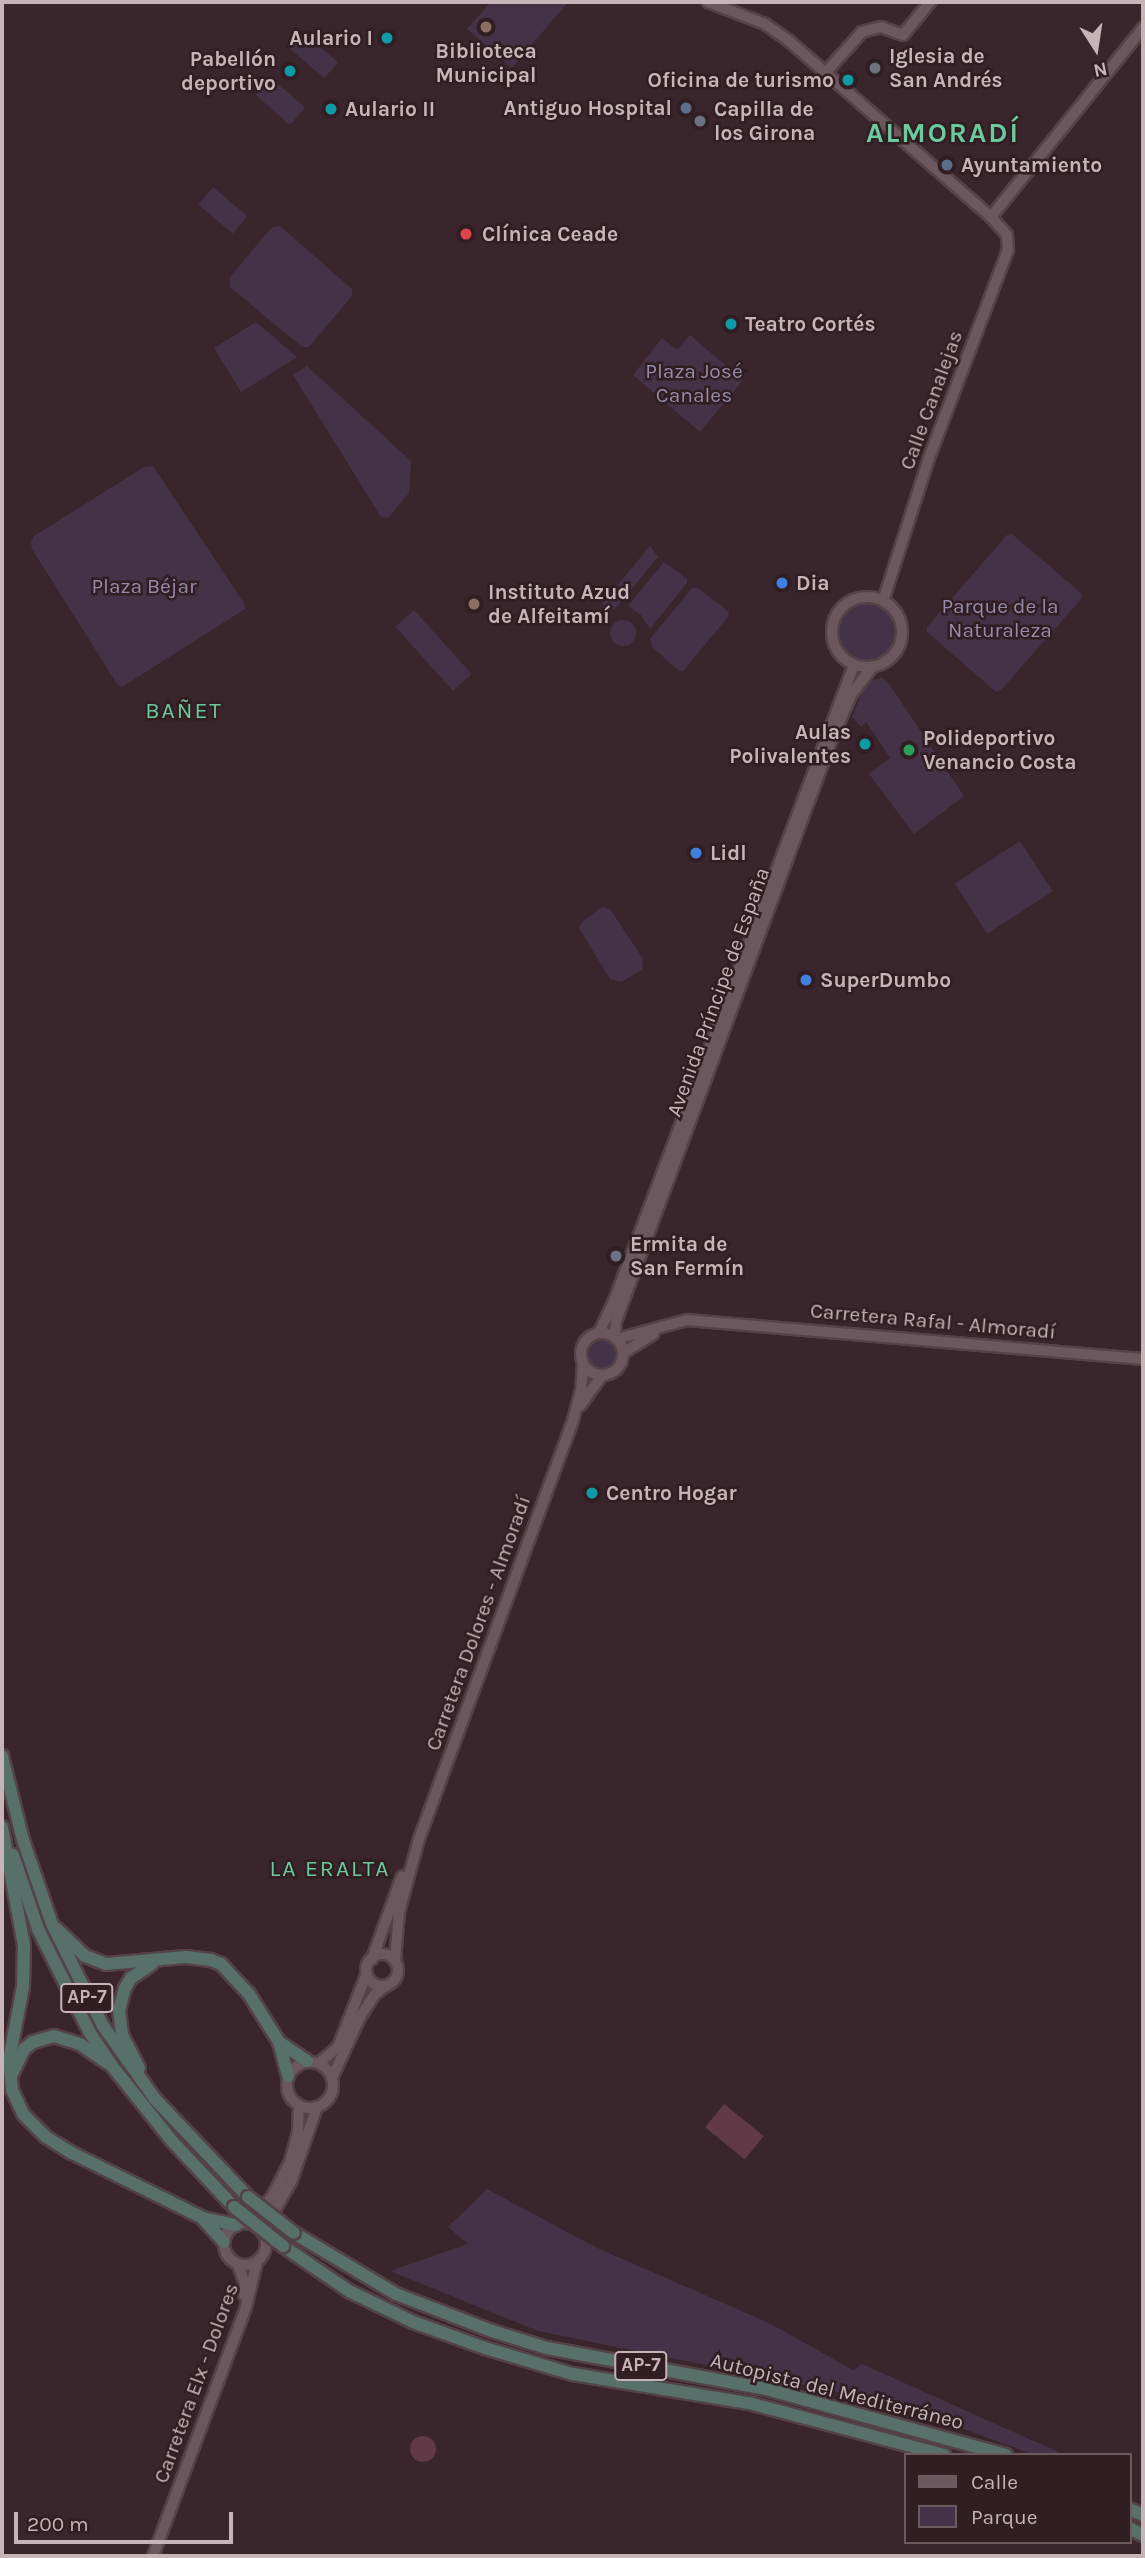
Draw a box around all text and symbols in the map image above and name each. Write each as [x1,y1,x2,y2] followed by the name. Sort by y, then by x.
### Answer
[1061,14,1131,84] north arrow
[478,19,494,35] marker: Biblioteca Municipal
[289,25,373,51] place label: Aulario I
[379,30,395,46] marker: Aulario I
[435,38,537,88] place label: Biblioteca Municipal
[889,43,1003,93] place label: Iglesia de San Andrés
[181,46,276,96] place label: Pabellón deportivo
[1091,57,1109,82] text: N
[867,60,883,76] marker: Iglesia de San Andrés
[282,63,298,79] marker: Pabellón deportivo
[648,67,834,93] place label: Oficina de turismo
[840,72,856,88] marker: Oficina de turismo
[504,95,672,121] place label: Antiguo Hospital
[345,96,435,122] place label: Aulario II
[714,96,815,146] place label: Capilla de los Girona
[678,100,694,116] marker: Antiguo Hospital
[323,101,339,117] marker: Aulario II
[692,113,708,129] marker: Capilla de los Girona
[867,116,1019,150] district label: ALMORADÍ
[961,152,1102,178] place label: Ayuntamiento
[939,157,955,173] marker: Ayuntamiento
[482,221,618,247] place label: Clínica Ceade
[456,224,476,244] marker: Clínica Ceade
[745,311,875,337] place label: Teatro Cortés
[723,316,739,332] marker: Teatro Cortés
[894,327,968,473] street label: Calle Canalejas
[645,358,743,408] park label: Plaza José Canales
[796,570,830,596] place label: Dia
[91,573,197,599] park label: Plaza Béjar
[774,575,790,591] marker: Dia
[488,579,630,629] place label: Instituto Azud de Alfeitamí
[941,593,1059,643] park label: Parque de la Naturaleza
[466,596,482,612] marker: Instituto Azud de Alfeitamí
[146,697,222,725] district label: BAÑET
[729,719,851,769] place label: Aulas Polivalentes
[923,725,1076,775] place label: Polideportivo Venancio Costa
[857,736,873,752] marker: Aulas Polivalentes
[901,742,917,758] marker: Polideportivo Venancio Costa
[710,840,747,866] place label: Lidl
[688,845,704,861] marker: Lidl
[661,864,775,1120] street label: Avenida Príncipe de España
[820,967,951,993] place label: SuperDumbo
[798,972,814,988] marker: SuperDumbo
[630,1231,744,1281] place label: Ermita de San Fermín
[608,1248,624,1264] marker: Ermita de San Fermín
[809,1298,1057,1344] street label: Carretera Rafal - Almoradí
[606,1480,737,1506] place label: Centro Hogar
[584,1485,600,1501] marker: Centro Hogar
[420,1492,536,1754] street label: Carretera Dolores - Almoradí
[271,1855,389,1883] district label: LA ERALTA
[59,1982,115,2014] road number: AP-7
[148,2280,244,2486] street label: Carretera Elx - Dolores
[708,2347,966,2435] street label: Autopista del Mediterráneo
[613,2350,669,2382] road number: AP-7
[904,2453,1131,2544] legend
[971,2470,1018,2494] text: Calle
[18,2498,236,2542] scale bar
[971,2505,1038,2529] text: Parque
[27,2512,89,2536] text: 200 m

